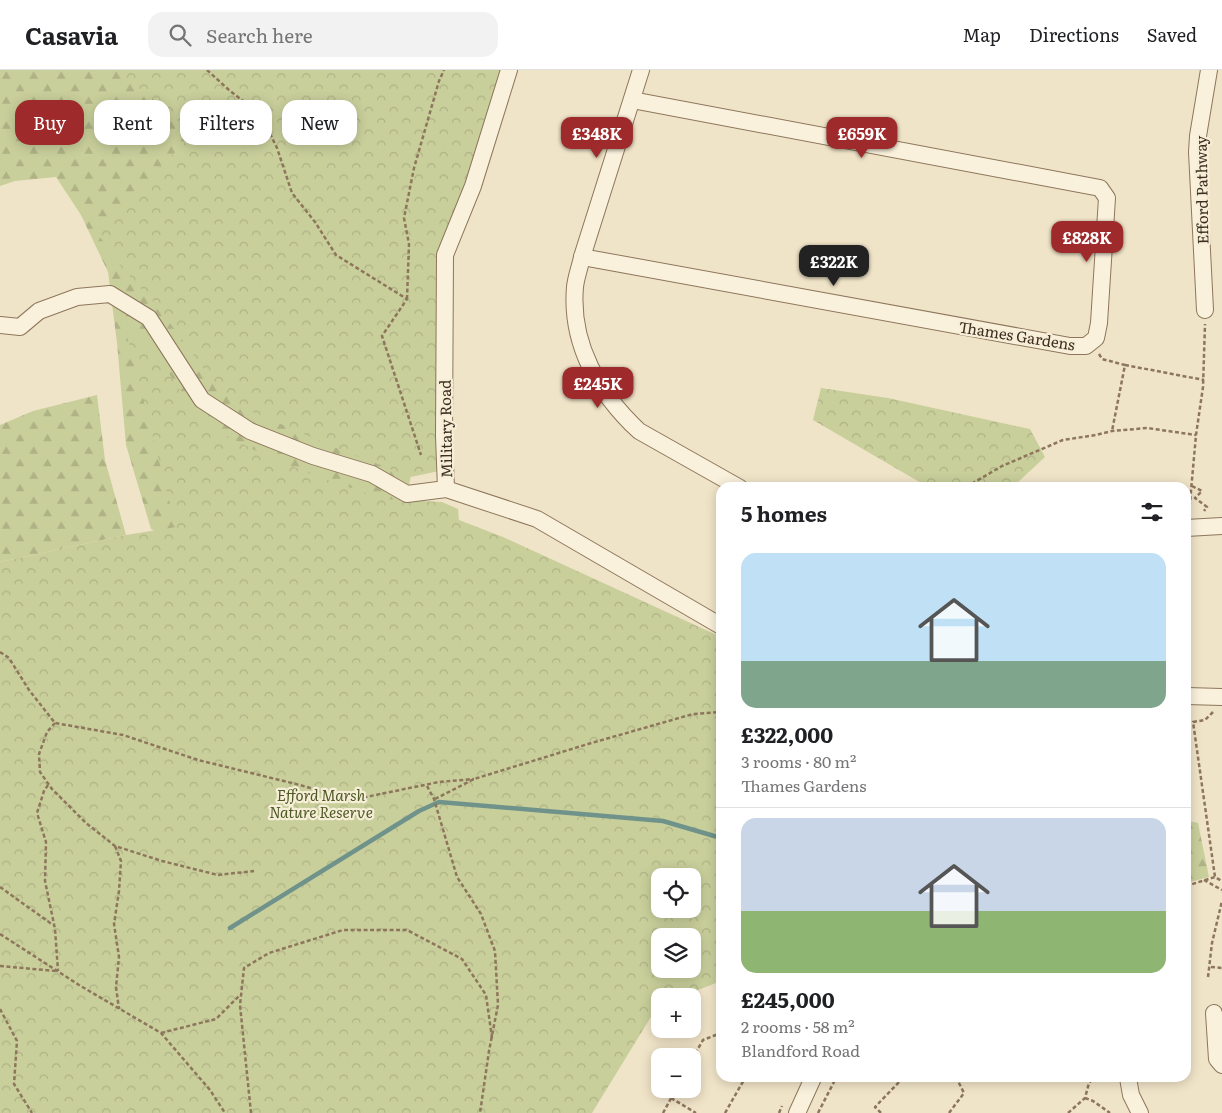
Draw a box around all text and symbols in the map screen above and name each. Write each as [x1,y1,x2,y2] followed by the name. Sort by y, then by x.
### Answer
[148,12,498,57] search box
[25,17,118,52] text: Casavia
[166,21,194,49] icon: search
[206,21,313,49] text: Search here
[963,21,1001,48] text: Map
[1029,21,1119,48] text: Directions
[1147,21,1197,48] text: Saved
[15,100,84,145] chip: Buy
[94,100,170,145] chip: Rent
[180,100,272,145] chip: Filters
[282,100,357,145] chip: New
[562,116,632,159] pin: £348K
[827,116,897,159] pin: £659K
[572,121,622,145] text: £348K
[837,121,887,145] text: £659K
[1189,135,1213,245] street label: Efford Pathway
[1052,220,1122,263] pin: £828K
[1062,225,1112,249] text: £828K
[799,244,869,287] pin: £322K
[810,249,858,273] text: £322K
[957,314,1077,356] street label: Thames Gardens
[563,366,633,409] pin: £245K
[573,371,623,395] text: £245K
[433,380,457,478] street label: Military Road
[741,497,827,528] text: 5 homes
[1138,498,1166,526] icon: filters
[909,585,999,675] icon: home
[741,718,833,749] text: £322,000
[741,749,856,773] text: 3 rooms · 80 m²
[741,773,866,797] text: Thames Gardens
[269,783,373,823] park label: Efford Marsh Nature Reserve
[909,851,999,941] icon: home
[651,868,701,1098] map controls
[651,868,701,918] button: locate
[651,928,701,978] button: layers
[741,983,835,1014] text: £245,000
[651,988,701,1038] button: +
[741,1014,855,1038] text: 2 rooms · 58 m²
[741,1038,860,1062] text: Blandford Road
[651,1048,701,1098] button: −

